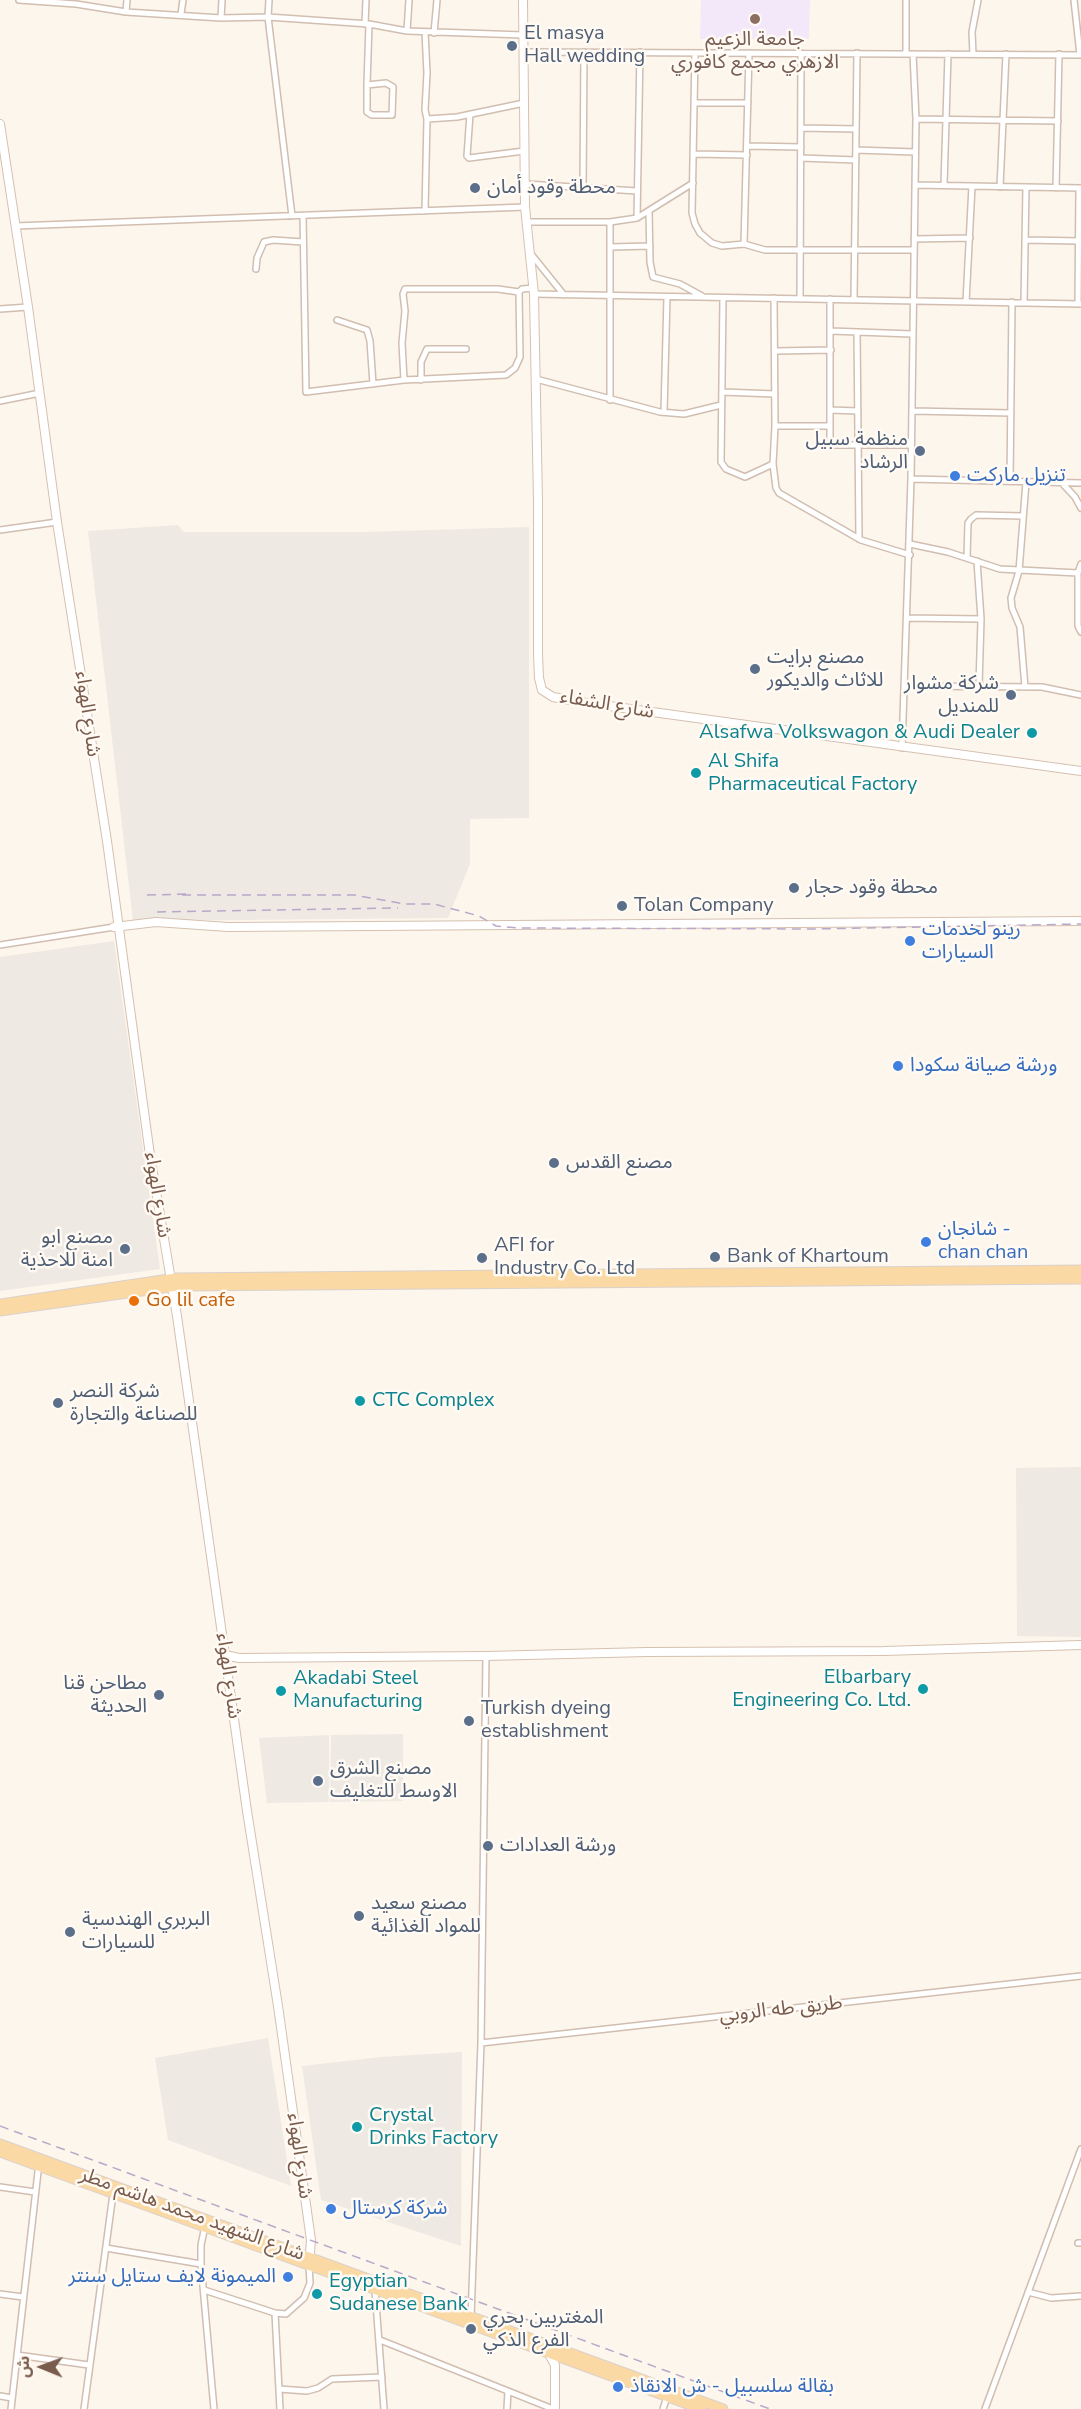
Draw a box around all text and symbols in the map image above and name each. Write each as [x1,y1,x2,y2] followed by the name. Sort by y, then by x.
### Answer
[748,12,762,26] marker: جامعة الزعيم الازهري مجمع كافوري
[524,22,645,69] place label: El masya Hall wedding
[671,28,839,75] place label: جامعة الزعيم الازهري مجمع كافوري
[505,39,519,53] marker: El masya Hall wedding
[487,176,616,200] place label: محطة وقود أمان
[468,181,482,195] marker: محطة وقود أمان
[805,428,908,475] place label: منظمة سبيل الرشاد
[913,444,927,458] marker: منظمة سبيل الرشاد
[967,464,1066,488] place label: تنزيل ماركت
[948,469,962,483] marker: تنزيل ماركت
[767,646,883,693] place label: مصنع برايت للاثاث والديكور
[748,662,762,676] marker: مصنع برايت للاثاث والديكور
[69,669,105,759] street label: شارع الهواء
[904,672,999,719] place label: شركة مشوار للمنديل
[558,685,656,725] street label: شارع الشفاء
[1004,688,1018,702] marker: شركة مشوار للمنديل
[699,721,1020,745] place label: Alsafwa Volkswagon & Audi Dealer
[1025,726,1039,740] marker: Alsafwa Volkswagon & Audi Dealer
[708,750,917,797] place label: Al Shifa Pharmaceutical Factory
[689,766,703,780] marker: Al Shifa Pharmaceutical Factory
[806,876,938,900] place label: محطة وقود حجار
[787,881,801,895] marker: محطة وقود حجار
[634,894,773,918] place label: Tolan Company
[615,899,629,913] marker: Tolan Company
[922,918,1021,965] place label: رينو لخدمات السيارات
[903,934,917,948] marker: رينو لخدمات السيارات
[910,1054,1057,1078] place label: ورشة صيانة سكودا
[891,1059,905,1073] marker: ورشة صيانة سكودا
[138,1150,176,1240] street label: شارع الهواء
[566,1151,673,1175] place label: مصنع القدس
[547,1156,561,1170] marker: مصنع القدس
[938,1218,1028,1265] place label: شانجان - chan chan
[21,1226,113,1273] place label: مصنع ابو امنة للاحذية
[494,1234,635,1281] place label: AFI for Industry Co. Ltd
[919,1235,933,1249] marker: شانجان - chan chan
[118,1242,132,1256] marker: مصنع ابو امنة للاحذية
[727,1245,889,1269] place label: Bank of Khartoum
[708,1250,722,1264] marker: Bank of Khartoum
[475,1251,489,1265] marker: AFI for Industry Co. Ltd
[146,1289,235,1313] place label: Go lil cafe
[127,1294,141,1308] marker: Go lil cafe
[70,1380,197,1427] place label: شركة النصر للصناعة والتجارة
[372,1389,495,1413] place label: CTC Complex
[353,1394,367,1408] marker: CTC Complex
[51,1396,65,1410] marker: شركة النصر للصناعة والتجارة
[210,1631,246,1721] street label: شارع الهواء
[732,1666,911,1713] place label: Elbarbary Engineering Co. Ltd.
[293,1667,423,1714] place label: Akadabi Steel Manufacturing
[63,1672,147,1719] place label: مطاحن قنا الحديثة
[916,1682,930,1696] marker: Elbarbary Engineering Co. Ltd.
[274,1684,288,1698] marker: Akadabi Steel Manufacturing
[152,1688,166,1702] marker: مطاحن قنا الحديثة
[481,1697,611,1744] place label: Turkish dyeing establishment
[462,1714,476,1728] marker: Turkish dyeing establishment
[330,1757,457,1804] place label: مصنع الشرق الاوسط للتغليف
[311,1774,325,1788] marker: مصنع الشرق الاوسط للتغليف
[500,1834,616,1858] place label: ورشة العدادات
[481,1839,495,1853] marker: ورشة العدادات
[371,1892,481,1939] place label: مصنع سعيد للمواد الغذائية
[82,1908,210,1955] place label: البربري الهندسية للسيارات
[352,1909,366,1923] marker: مصنع سعيد للمواد الغذائية
[63,1925,77,1939] marker: البربري الهندسية للسيارات
[718,1992,844,2028] street label: طريق طه الروبي
[369,2104,498,2151] place label: Crystal Drinks Factory
[281,2111,317,2201] street label: شارع الهواء
[350,2120,364,2134] marker: Crystal Drinks Factory
[77,2163,307,2267] street label: شارع الشهيد محمد هاشم مطر
[343,2197,447,2221] place label: شركة كرستال
[324,2202,338,2216] marker: شركة كرستال
[68,2265,276,2289] place label: الميمونة لايف ستايل سنتر
[281,2270,295,2284] marker: الميمونة لايف ستايل سنتر
[329,2270,468,2317] place label: Egyptian Sudanese Bank
[310,2287,324,2301] marker: Egyptian Sudanese Bank
[483,2306,604,2353] place label: المغتربين بحري الفرع الذكي
[464,2322,478,2336] marker: المغتربين بحري الفرع الذكي
[12,2337,72,2397] north arrow
[13,2356,35,2378] text: ش
[630,2375,834,2399] place label: بقالة سلسبيل - ش الانقاذ
[611,2380,625,2394] marker: بقالة سلسبيل - ش الانقاذ

